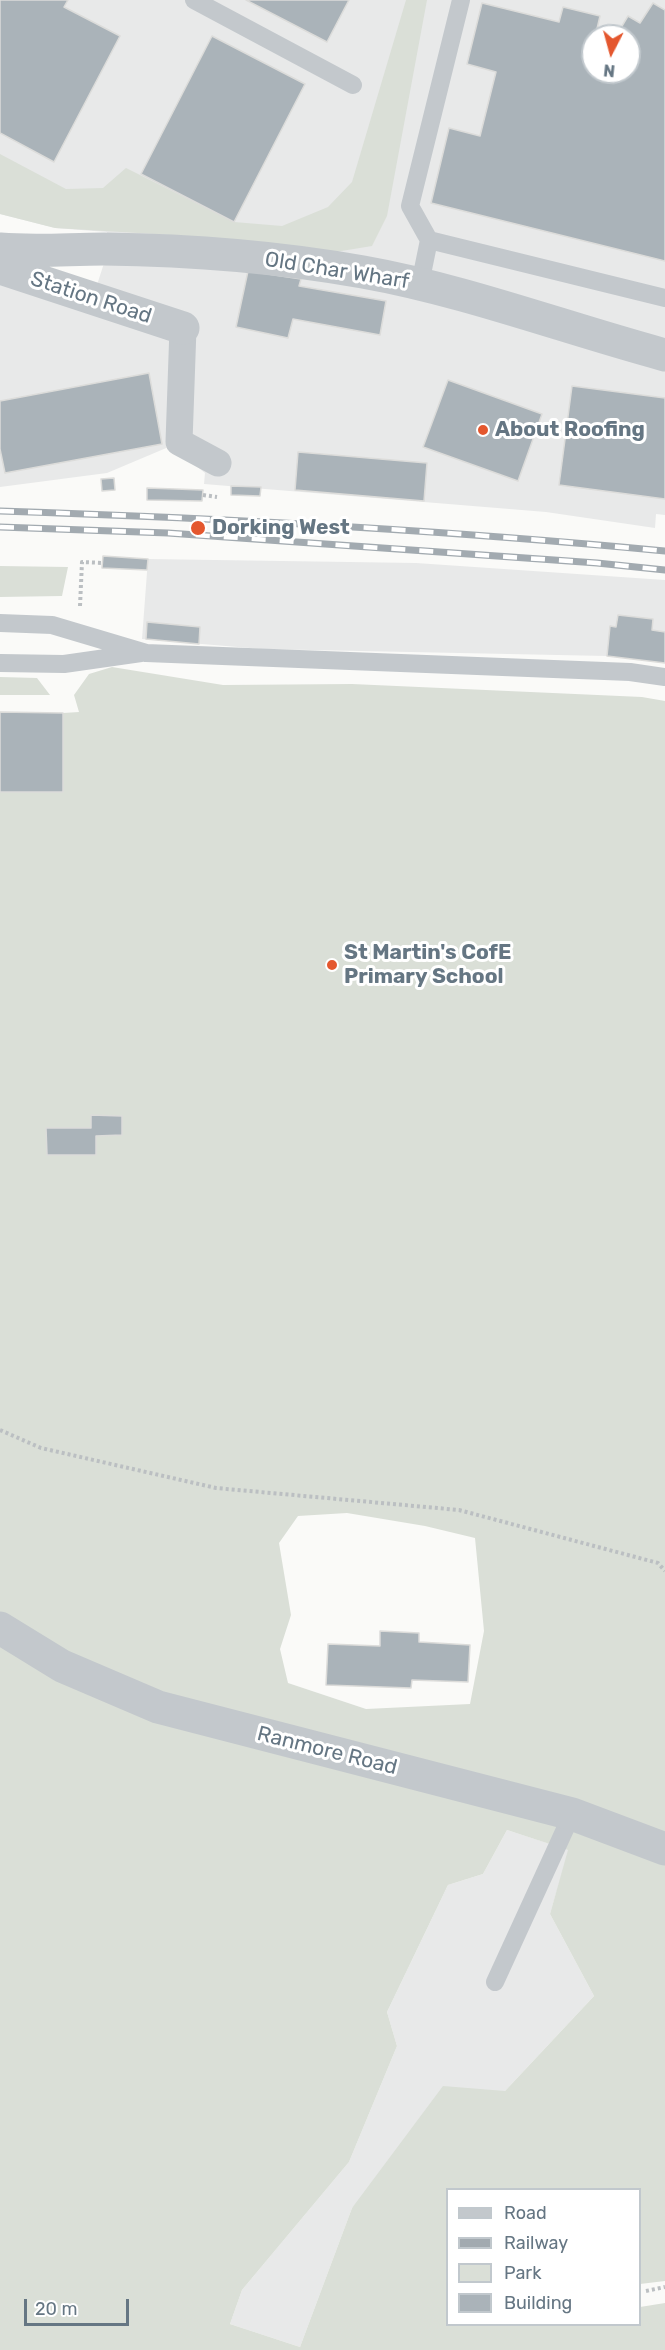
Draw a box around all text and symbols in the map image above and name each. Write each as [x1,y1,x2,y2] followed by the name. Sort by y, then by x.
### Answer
[581,24,641,84] north arrow
[603,60,616,80] text: N
[263,247,411,295] street label: Old Char Wharf
[27,267,155,329] street label: Station Road
[495,417,645,443] place label: About Roofing
[476,423,490,437] marker: About Roofing
[212,515,350,541] place label: Dorking West
[189,519,207,537] marker: Dorking West
[344,940,511,990] place label: St Martin's CofE Primary School
[325,958,339,972] marker: St Martin's CofE Primary School
[254,1721,400,1781] street label: Ranmore Road
[446,2188,641,2326] legend
[504,2202,547,2224] text: Road
[504,2232,568,2254] text: Railway
[504,2262,541,2284] text: Park
[27,2287,132,2325] scale bar
[504,2292,572,2314] text: Building
[35,2298,77,2320] text: 20 m

